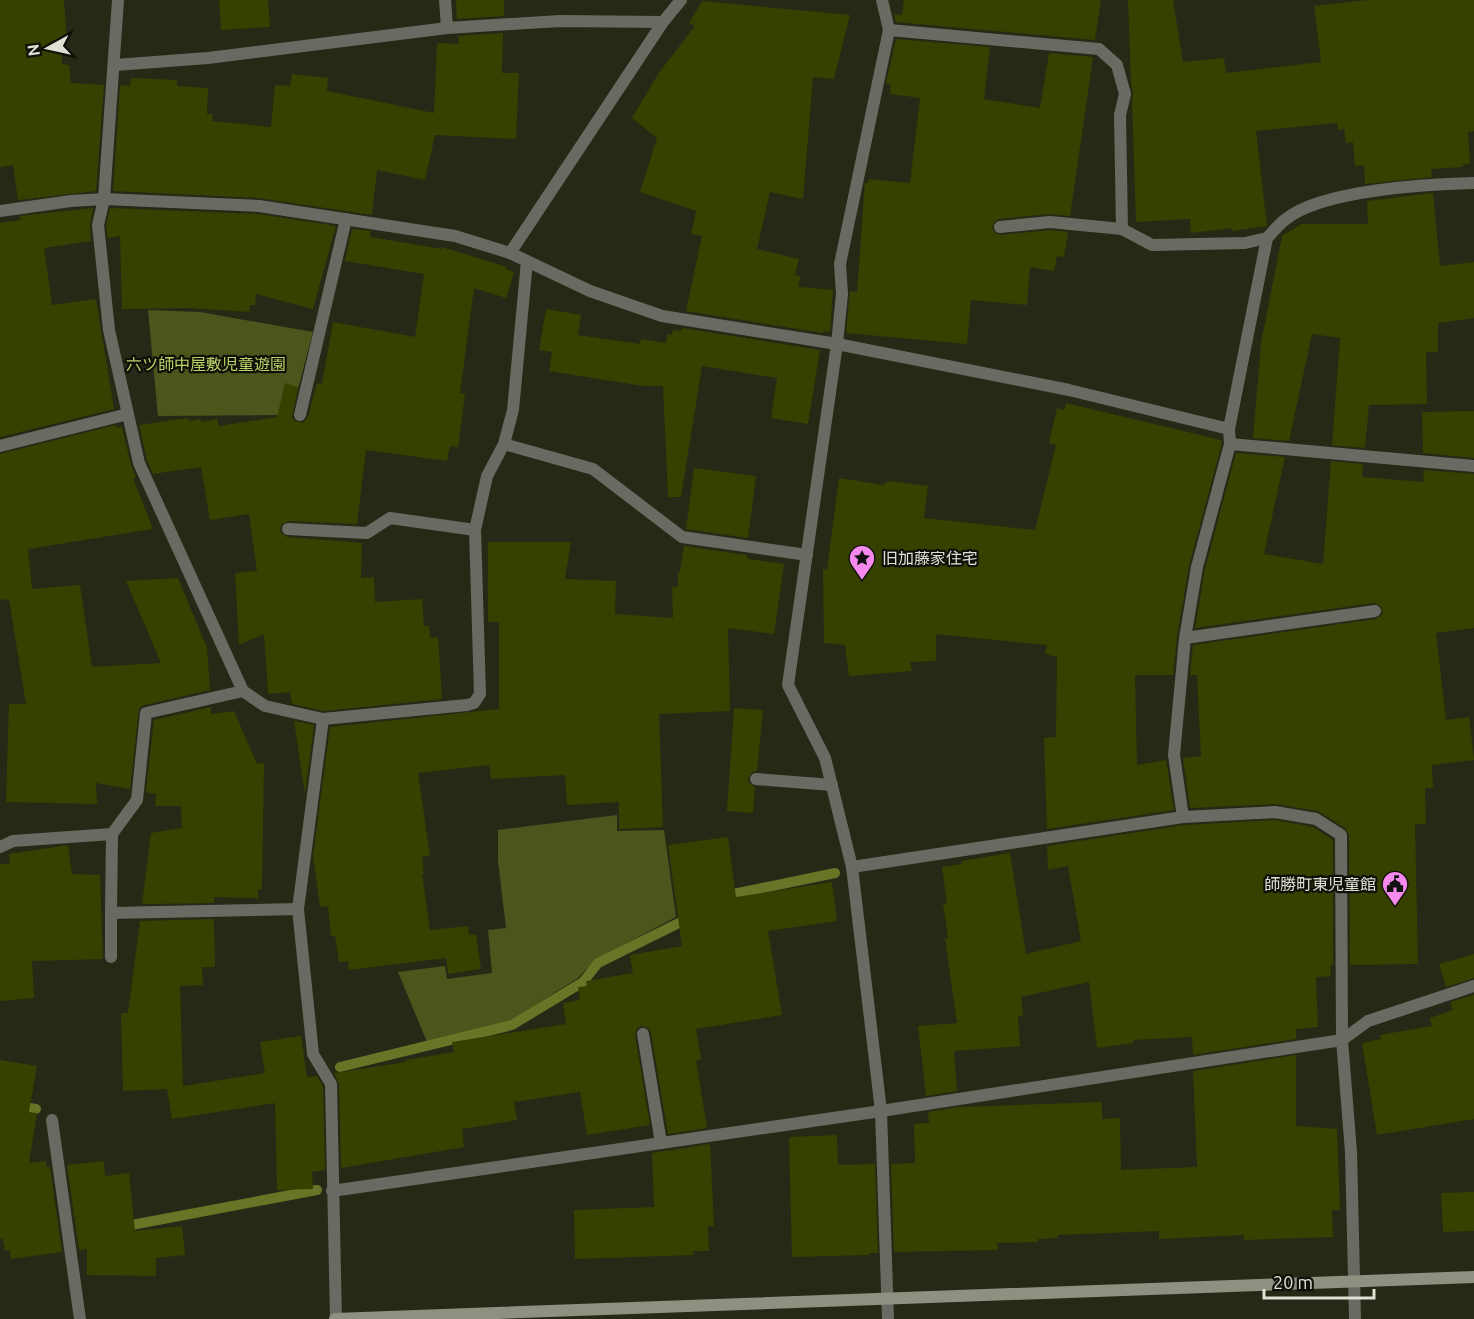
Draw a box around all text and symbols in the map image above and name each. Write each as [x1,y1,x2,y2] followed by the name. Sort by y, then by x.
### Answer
[18,18,78,78] north arrow
[23,43,43,57] text: N
[126,355,286,373] park label: 六ツ師中屋敷児童遊園
[847,543,877,581] place icon: 旧加藤家住宅
[882,549,978,567] place label: 旧加藤家住宅
[1380,869,1410,907] public building icon: 師勝町東児童館
[1264,875,1376,893] place label: 師勝町東児童館
[1264,1262,1374,1300] scale bar
[1273,1272,1313,1292] text: 20 m

